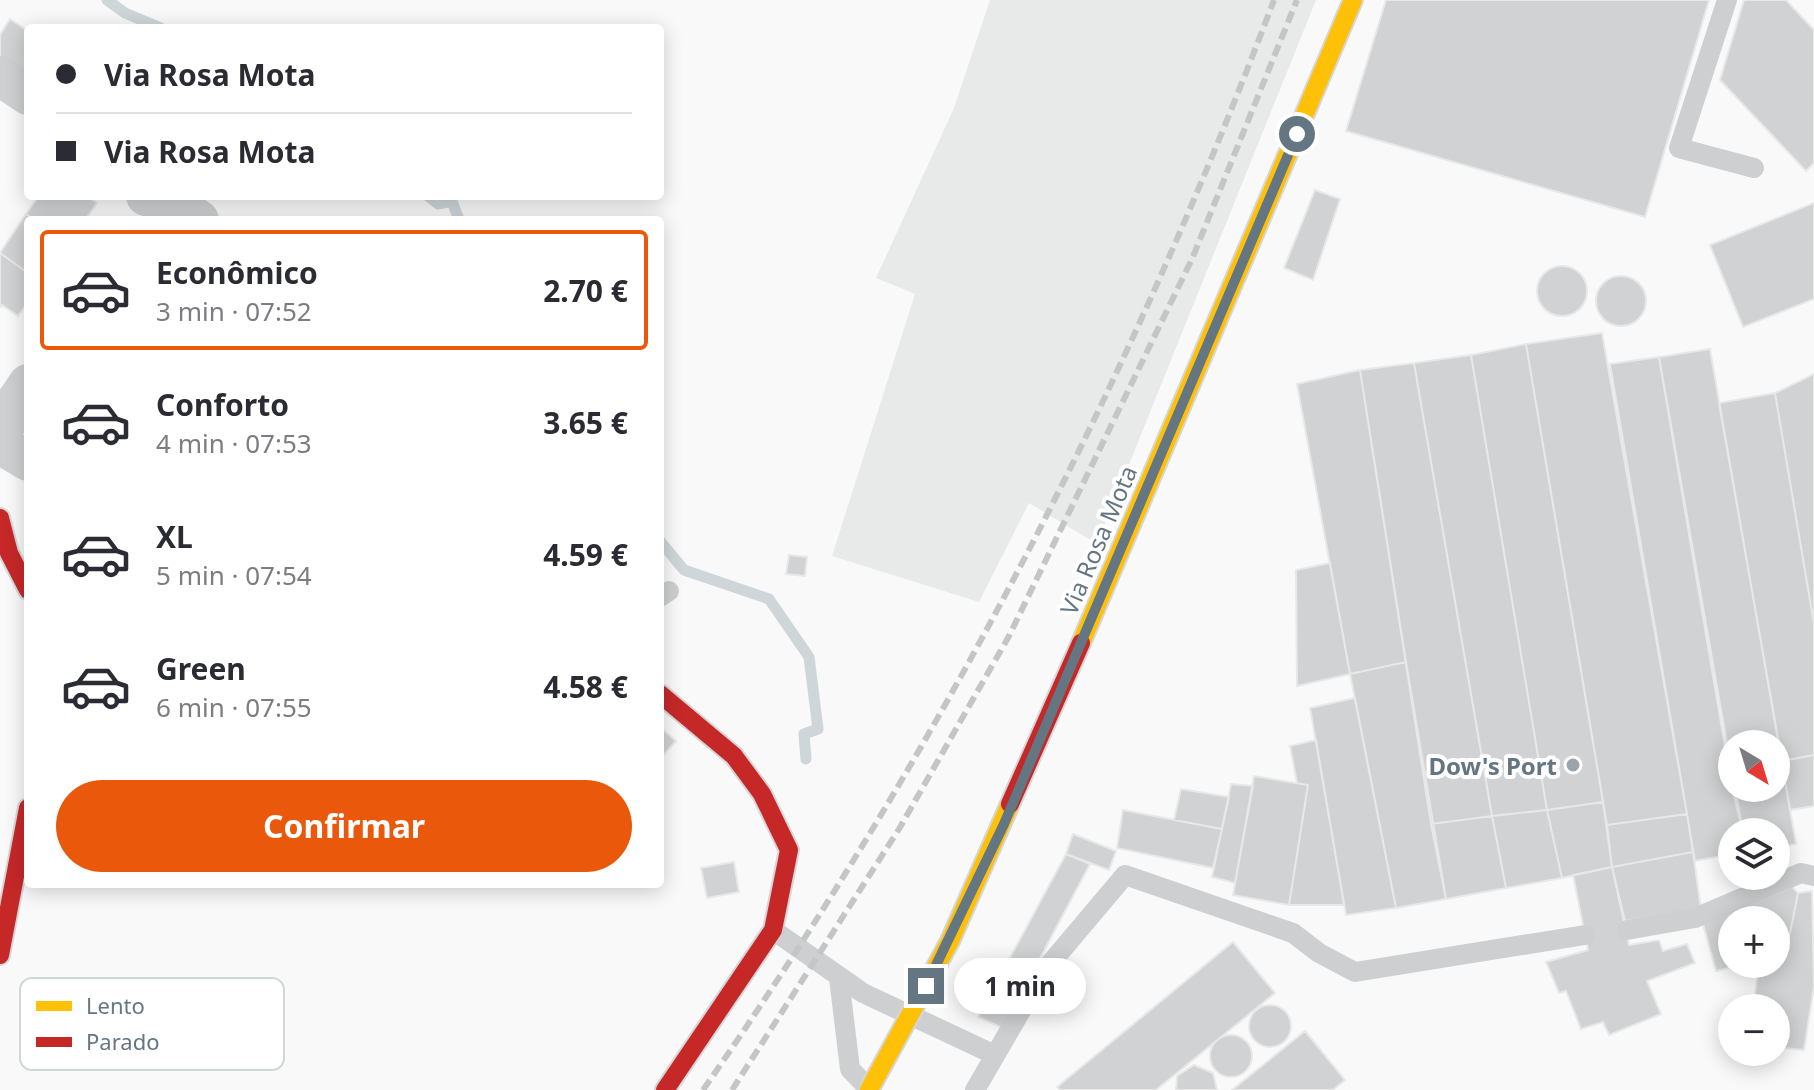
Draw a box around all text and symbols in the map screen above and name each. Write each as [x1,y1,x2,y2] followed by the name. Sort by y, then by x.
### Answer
[104,54,316,95] text: Via Rosa Mota
[1279,116,1315,152] route start
[104,131,316,172] text: Via Rosa Mota
[156,252,318,293] text: Econômico
[60,254,132,326] icon: car
[543,270,628,311] text: 2.70 €
[156,293,312,329] text: 3 min · 07:52
[156,384,289,425] text: Conforto
[60,386,132,458] icon: car
[543,402,628,443] text: 3.65 €
[156,425,312,461] text: 4 min · 07:53
[1052,460,1144,620] street label: Via Rosa Mota
[156,516,193,557] text: XL
[60,518,132,590] icon: car
[543,534,628,575] text: 4.59 €
[156,557,312,593] text: 5 min · 07:54
[156,648,246,689] text: Green
[60,650,132,722] icon: car
[543,666,628,707] text: 4.58 €
[156,689,312,725] text: 6 min · 07:55
[1718,730,1790,802] north arrow
[1718,730,1790,1066] map controls
[1428,749,1557,782] place label: Dow's Port
[1564,756,1582,774] marker: Dow's Port
[56,780,632,872] button: Confirmar
[1718,818,1790,890] button: layers
[1718,906,1790,978] button: +
[954,958,1086,1014] callout: 1 min
[908,968,944,1004] route end
[984,968,1056,1004] text: 1 min
[20,978,284,1070] legend
[86,990,145,1020] text: Lento
[1718,994,1790,1066] button: −
[86,1026,159,1056] text: Parado

